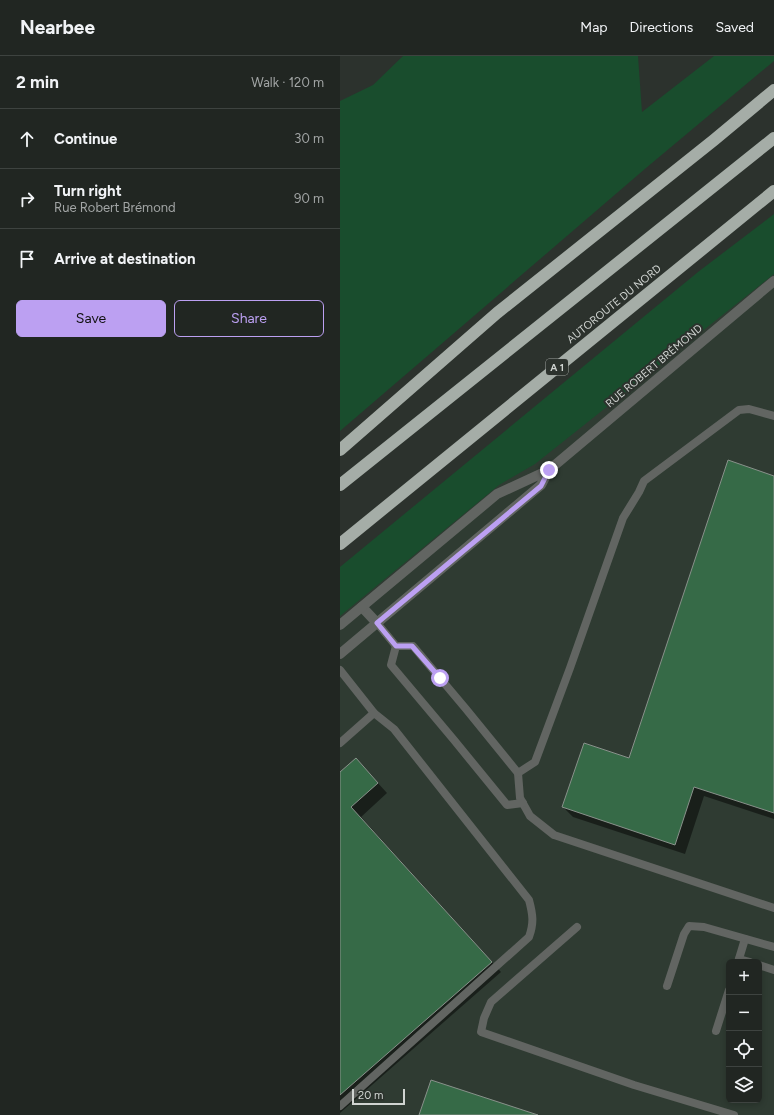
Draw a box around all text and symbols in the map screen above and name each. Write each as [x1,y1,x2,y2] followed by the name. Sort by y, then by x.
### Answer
[20,16,95,39] text: Nearbee
[580,19,608,36] text: Map
[630,19,693,36] text: Directions
[715,19,754,36] text: Saved
[16,72,59,92] text: 2 min
[251,75,324,90] text: Walk · 120 m
[16,128,38,150] icon: ahead
[54,130,117,148] text: Continue
[294,131,324,146] text: 30 m
[54,182,122,200] text: Turn right
[16,188,38,210] icon: right
[294,191,324,206] text: 90 m
[54,200,176,215] text: Rue Robert Brémond
[16,248,38,270] icon: arrive
[54,250,195,268] text: Arrive at destination
[564,262,664,346] street label: AUTOROUTE DU NORD
[16,300,166,337] button: Save
[174,300,324,337] button: Share
[603,321,705,410] street label: RUE ROBERT BRÉMOND
[546,359,568,375] road number: A 1
[540,461,558,479] route end
[431,669,449,687] route start
[726,959,762,1103] map controls
[726,959,762,995] button: +
[726,995,762,1031] button: −
[726,1031,762,1067] button: locate
[726,1067,762,1103] button: layers
[352,1087,405,1106] scale bar
[358,1089,383,1102] text: 20 m

